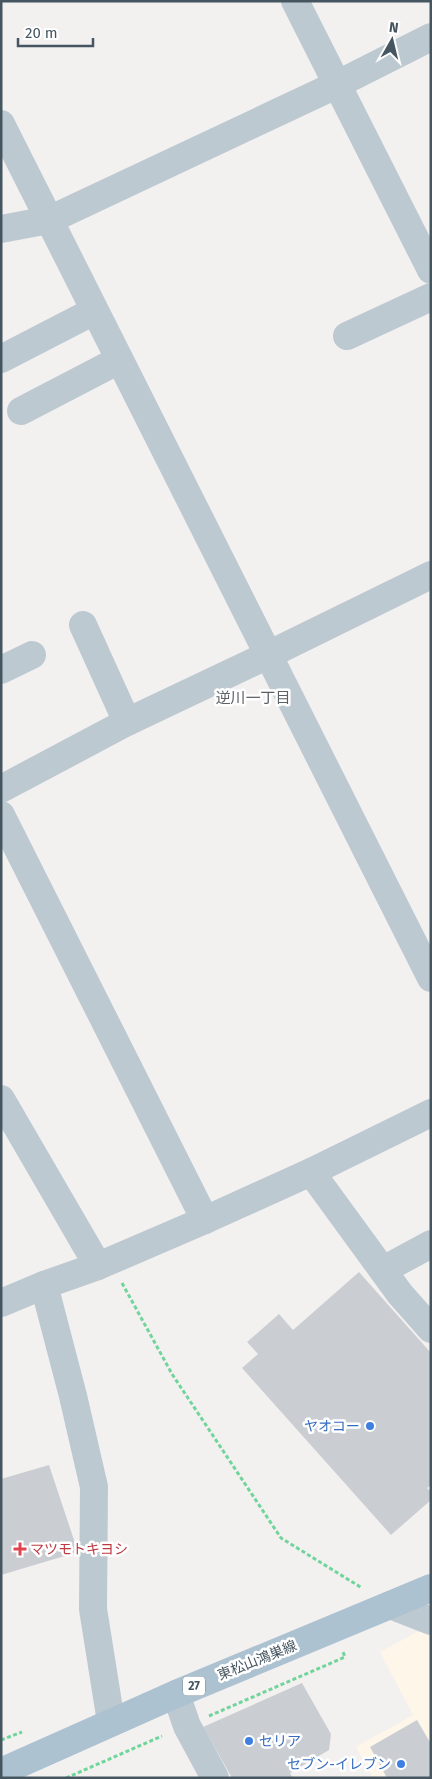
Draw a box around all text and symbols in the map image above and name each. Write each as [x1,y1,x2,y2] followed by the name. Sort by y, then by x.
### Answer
[18,15,92,47] scale bar
[367,15,417,65] north arrow
[388,19,400,37] text: N
[25,24,58,42] text: 20 m
[215,689,291,707] district label: 逆川一丁目
[304,1418,360,1435] place label: ヤオコー
[364,1420,376,1432] marker: ヤオコー
[30,1541,128,1558] place label: マツモトキヨシ
[14,1543,26,1555] marker: マツモトキヨシ
[215,1637,299,1684] street label: 東松山鴻巣線
[183,1676,205,1695] road number: 27
[259,1733,301,1750] place label: セリア
[243,1735,255,1747] marker: セリア
[287,1756,391,1773] place label: セブン-イレブン
[395,1758,407,1770] marker: セブン-イレブン

